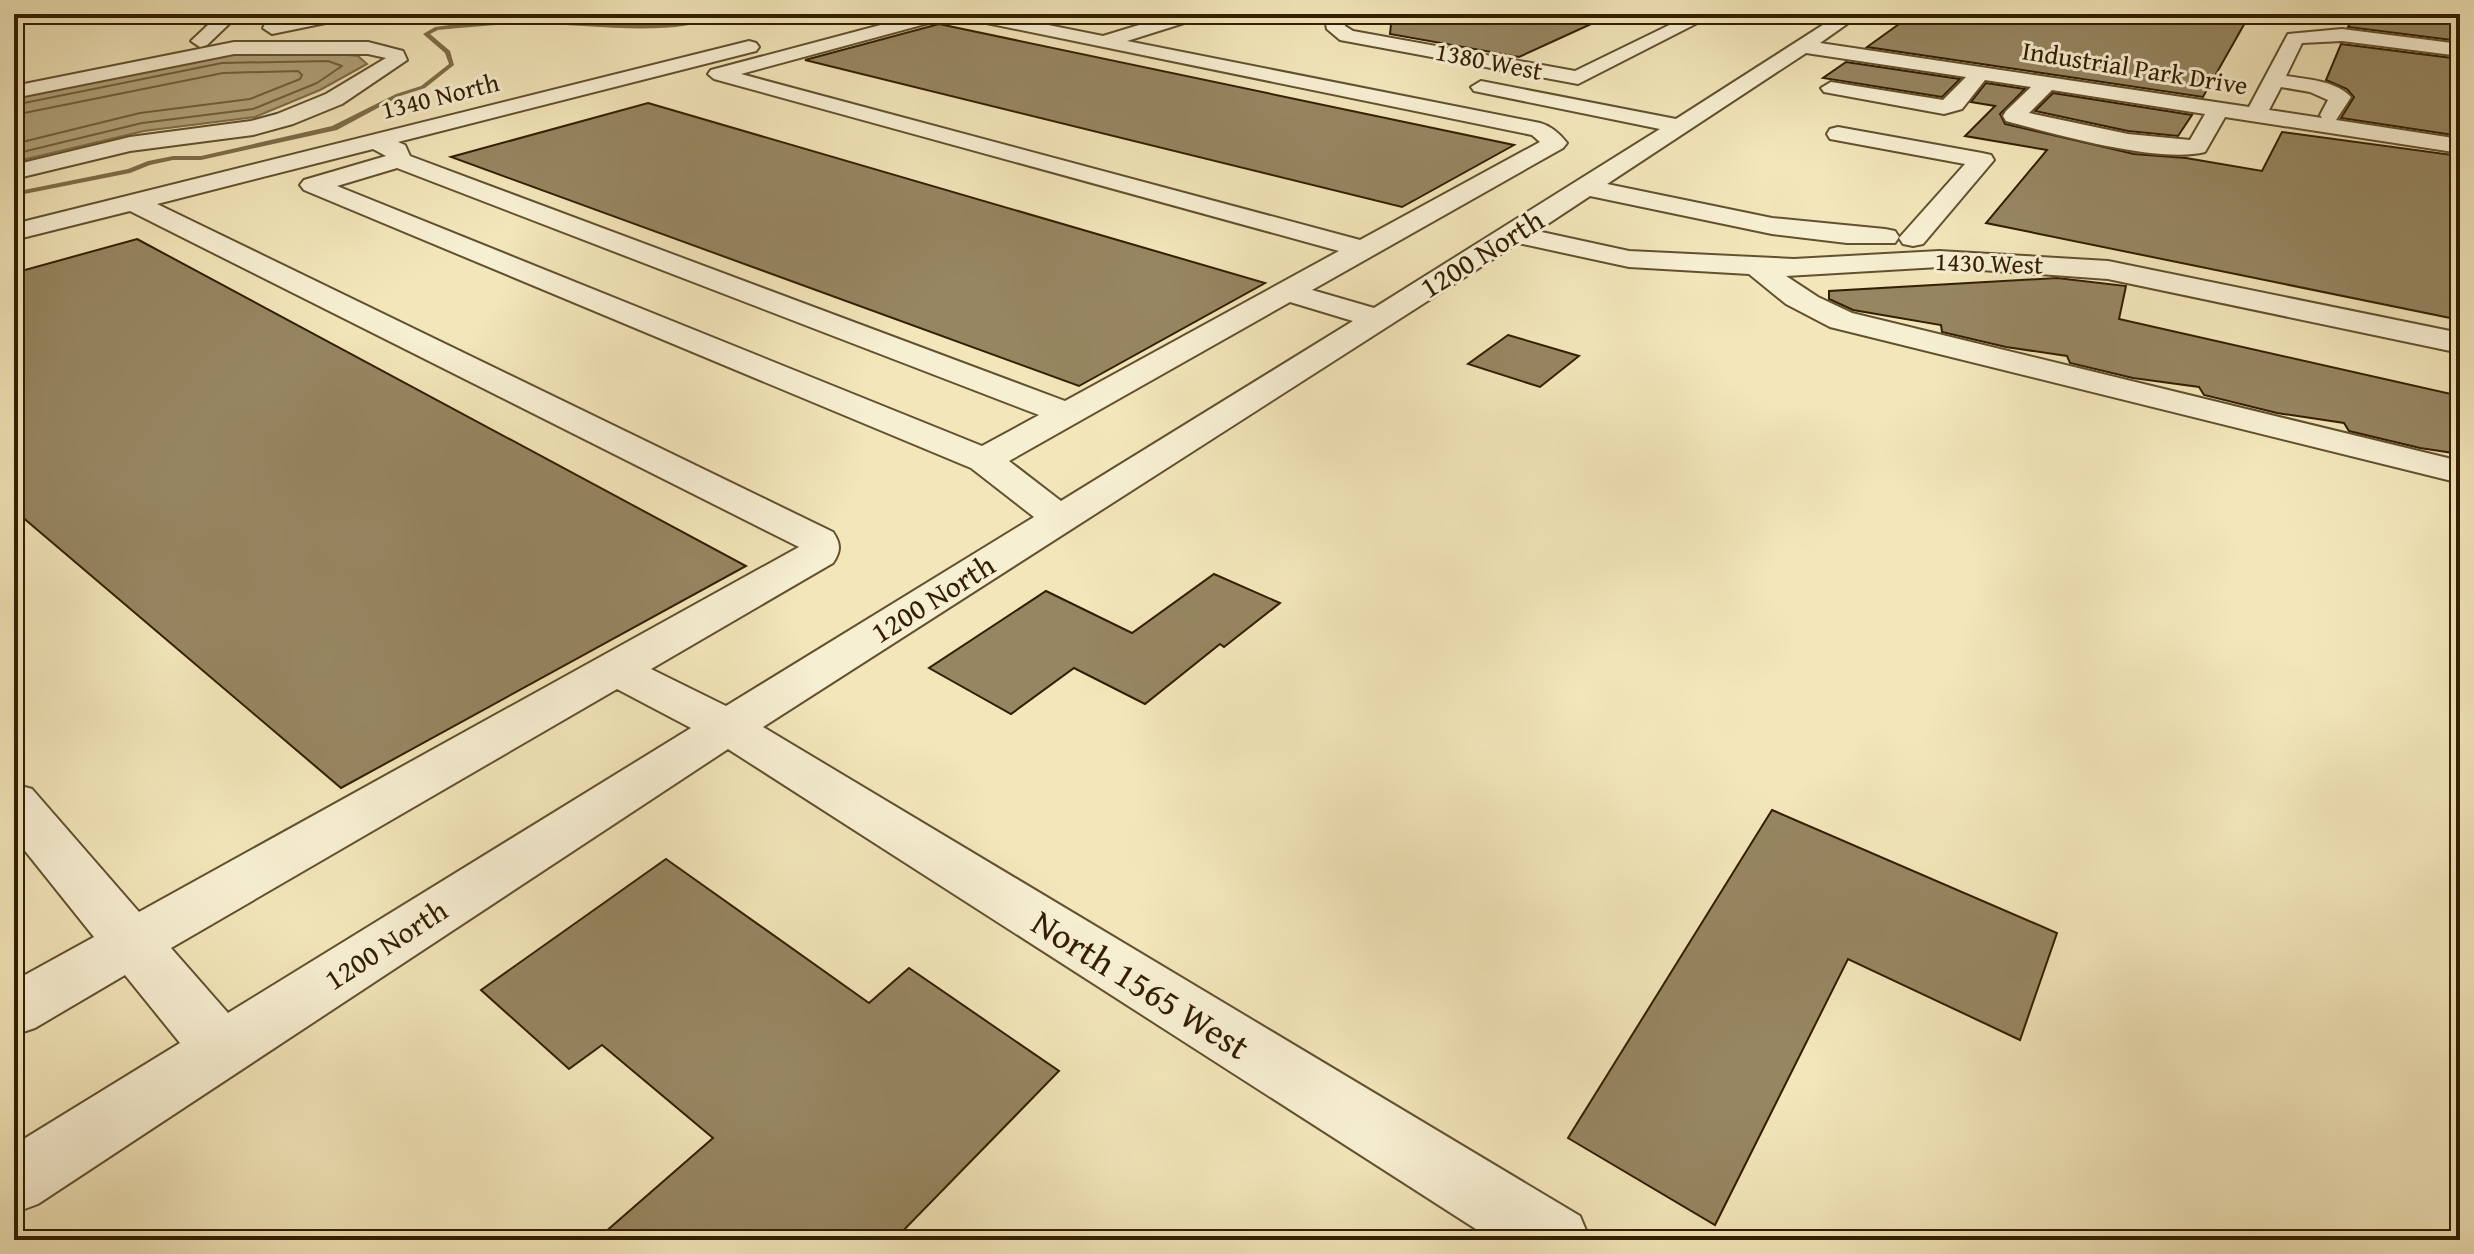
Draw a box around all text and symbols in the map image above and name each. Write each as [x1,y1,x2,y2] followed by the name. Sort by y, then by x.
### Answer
[2020,30,2251,105] street label: Industrial Park Drive
[1432,31,1546,90] street label: 1380 West
[377,62,503,129] street label: 1340 North
[1411,198,1552,309] street label: 1200 North
[1934,241,2044,284] street label: 1430 West
[862,543,1003,654] street label: 1200 North
[315,888,456,1000] street label: 1200 North
[1022,895,1261,1072] street label: North 1565 West

